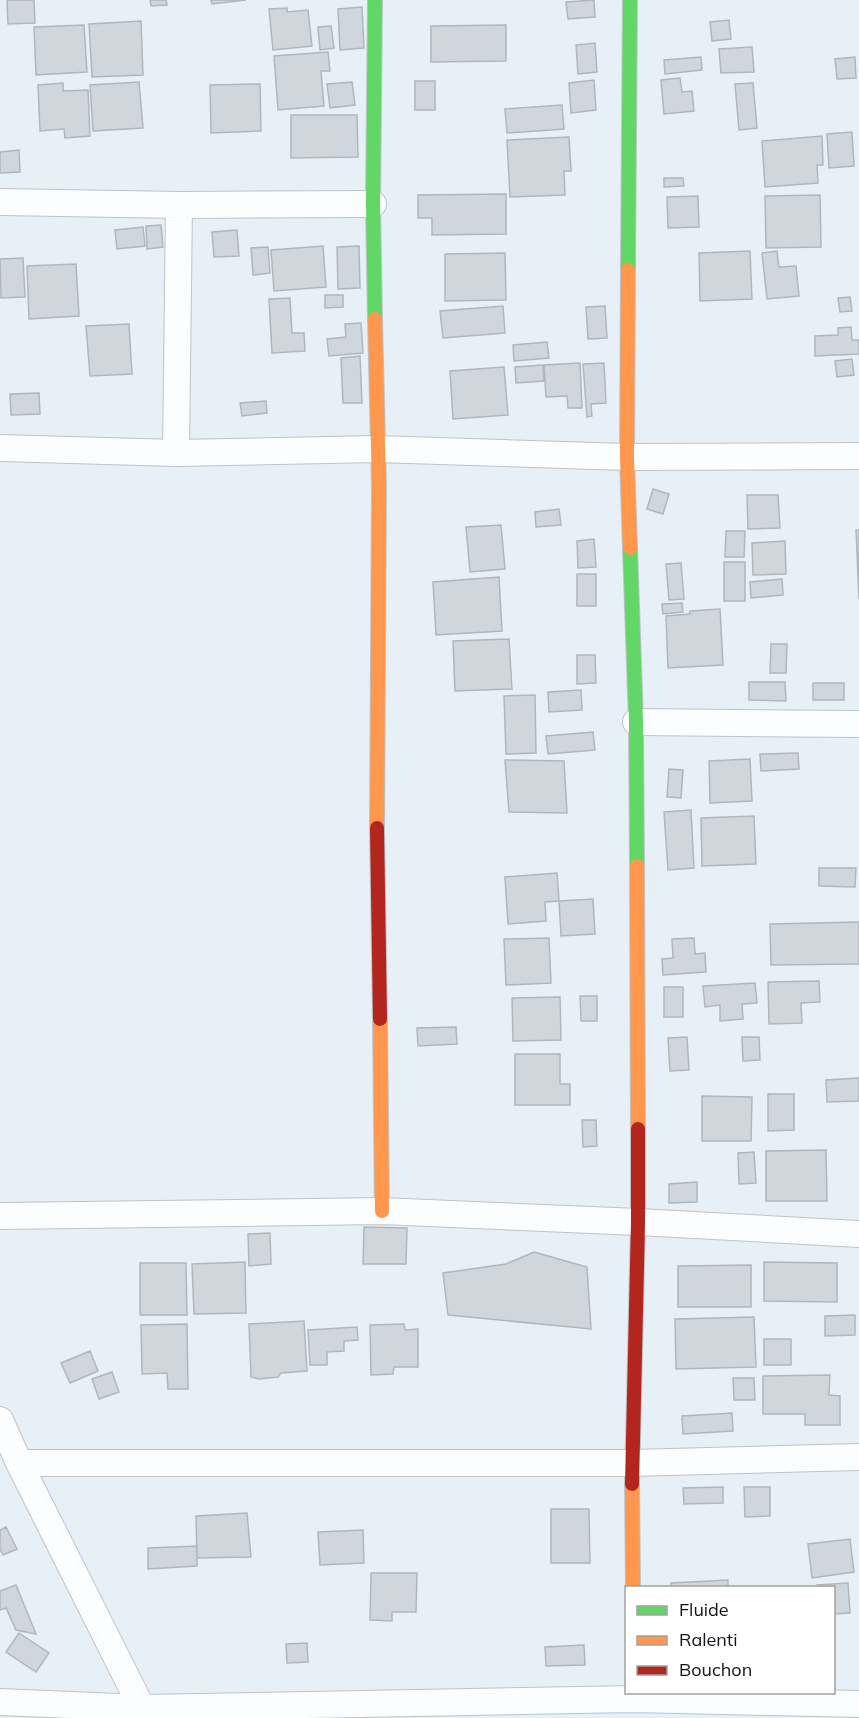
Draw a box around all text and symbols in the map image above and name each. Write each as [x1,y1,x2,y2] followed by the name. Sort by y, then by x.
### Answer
[625,1586,835,1694] legend
[679,1598,729,1621] text: Fluide
[679,1628,737,1651] text: Ralenti
[679,1658,752,1681] text: Bouchon

